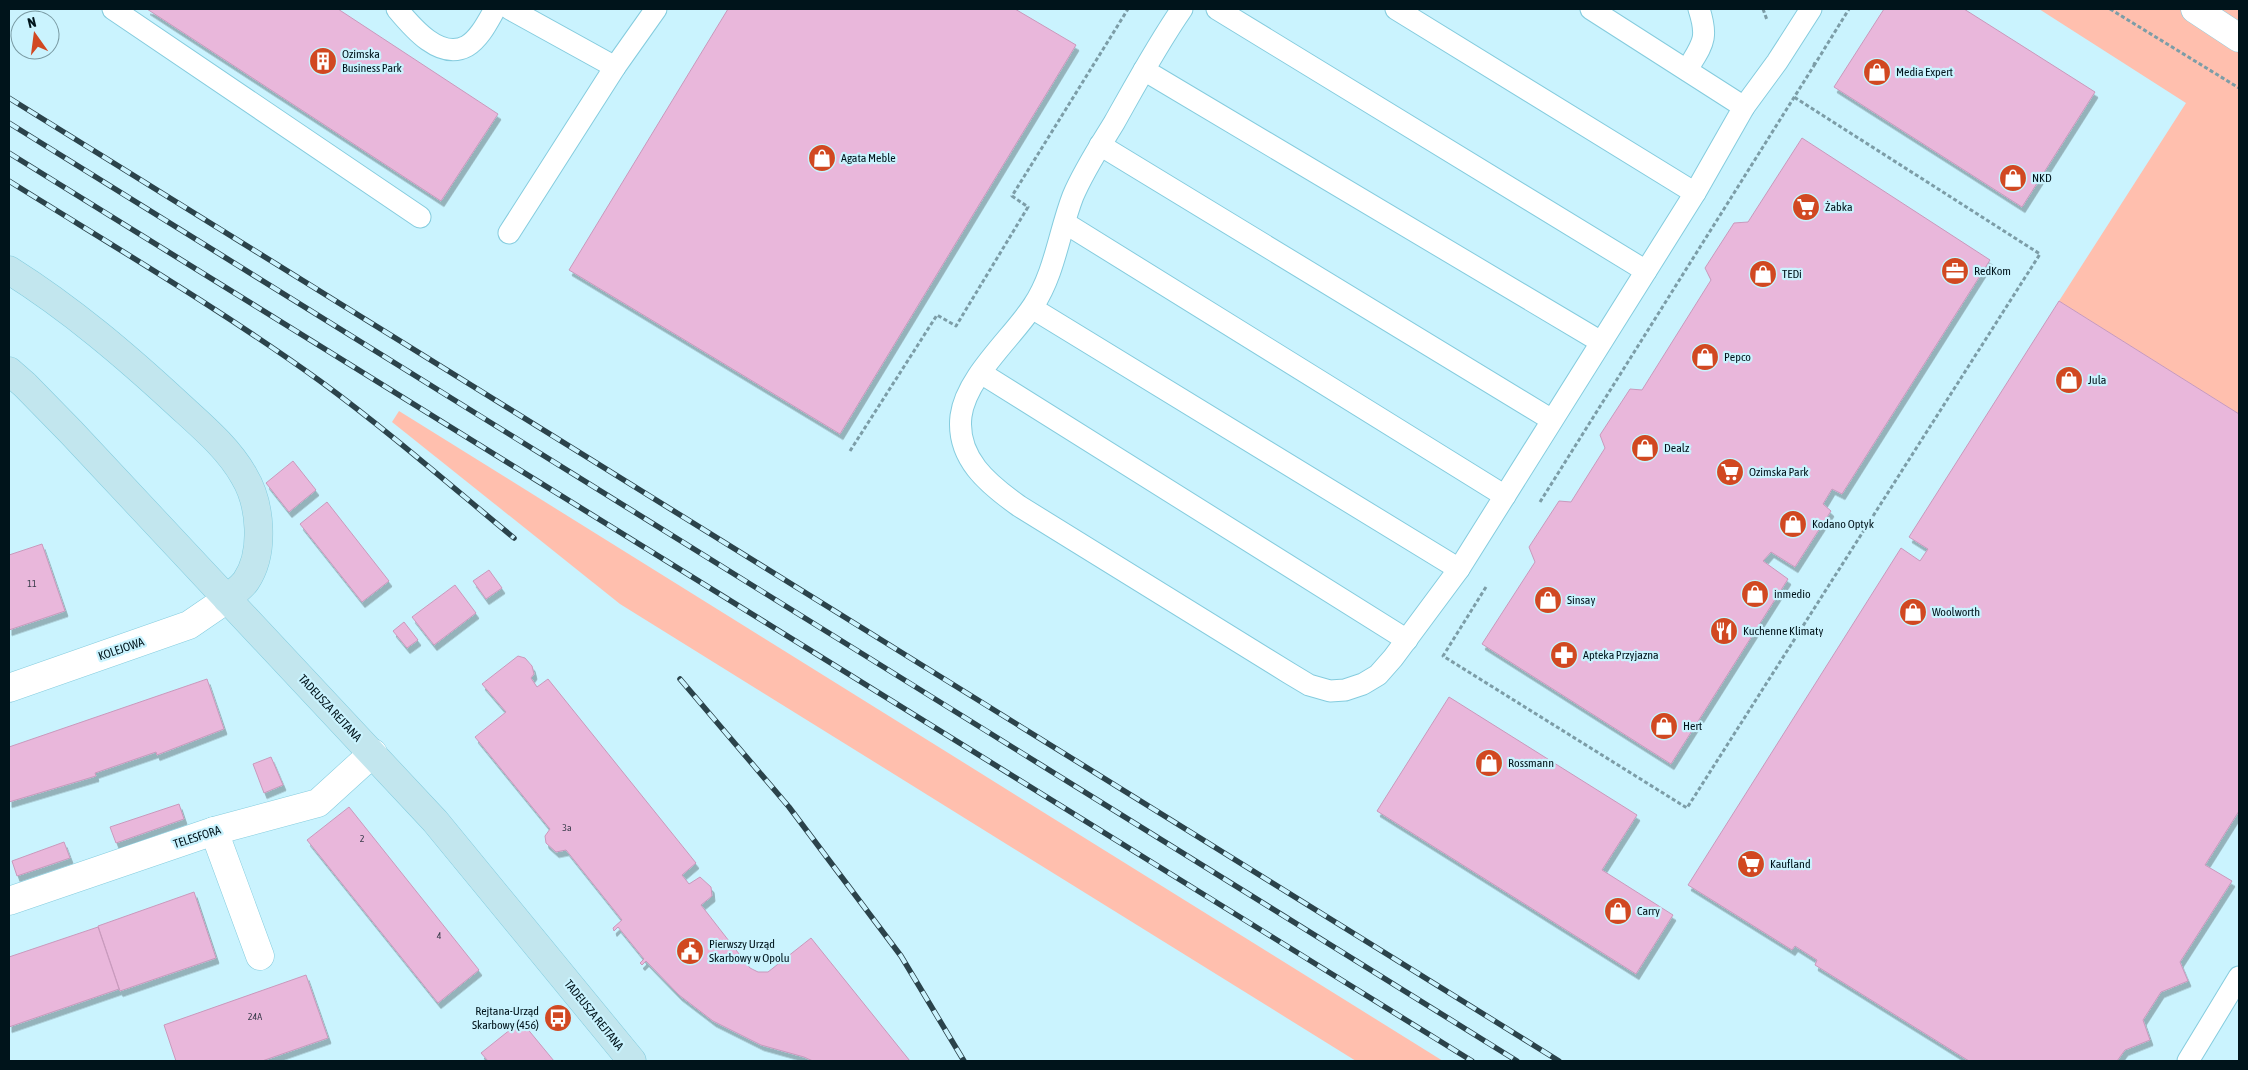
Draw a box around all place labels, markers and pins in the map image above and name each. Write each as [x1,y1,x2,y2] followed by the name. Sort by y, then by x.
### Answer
[308,46,338,76] building icon: Ozimska Business Park
[342,47,403,75] place label: Ozimska Business Park
[1862,57,1892,87] shop icon: Media Expert
[1896,65,1954,79] place label: Media Expert
[807,143,837,173] shop icon: Agata Meble
[841,151,896,165] place label: Agata Meble
[1998,163,2028,193] shop icon: NKD
[2032,171,2052,185] place label: NKD
[1791,192,1821,222] supermarket icon: Żabka
[1825,200,1853,214] place label: Żabka
[1940,256,1970,286] office icon: RedKom
[1748,259,1778,289] shop icon: TEDi
[1974,264,2011,278] place label: RedKom
[1782,267,1802,281] place label: TEDi
[1690,342,1720,372] shop icon: Pepco
[1724,350,1751,364] place label: Pepco
[2054,365,2084,395] shop icon: Jula
[2088,373,2106,387] place label: Jula
[1630,433,1660,463] shop icon: Dealz
[1664,441,1690,455] place label: Dealz
[1715,457,1745,487] supermarket icon: Ozimska Park
[1749,465,1809,479] place label: Ozimska Park
[1778,509,1808,539] shop icon: Kodano Optyk
[1812,517,1875,531] place label: Kodano Optyk
[1740,579,1770,609] shop icon: inmedio
[1533,585,1563,615] shop icon: Sinsay
[1774,587,1811,601] place label: inmedio
[1567,593,1595,607] place label: Sinsay
[1898,597,1928,627] shop icon: Woolworth
[1932,605,1980,619] place label: Woolworth
[1709,616,1739,646] restaurant icon: Kuchenne Klimaty
[1743,624,1823,638] place label: Kuchenne Klimaty
[1549,640,1579,670] pharmacy icon: Apteka Przyjazna
[1583,648,1659,662] place label: Apteka Przyjazna
[1649,711,1679,741] shop icon: Hert
[1683,719,1703,733] place label: Hert
[1474,748,1504,778] shop icon: Rossmann
[1508,756,1554,770] place label: Rossmann
[1736,849,1766,879] supermarket icon: Kaufland
[1770,857,1811,871] place label: Kaufland
[1603,896,1633,926] shop icon: Carry
[1637,904,1660,918] place label: Carry
[675,936,705,966] public building icon: Pierwszy Urząd Skarbowy w Opolu
[709,937,790,965] place label: Pierwszy Urząd Skarbowy w Opolu
[543,1003,573,1033] bus stop icon: Rejtana-Urząd Skarbowy (456)
[472,1004,539,1032] place label: Rejtana-Urząd Skarbowy (456)

